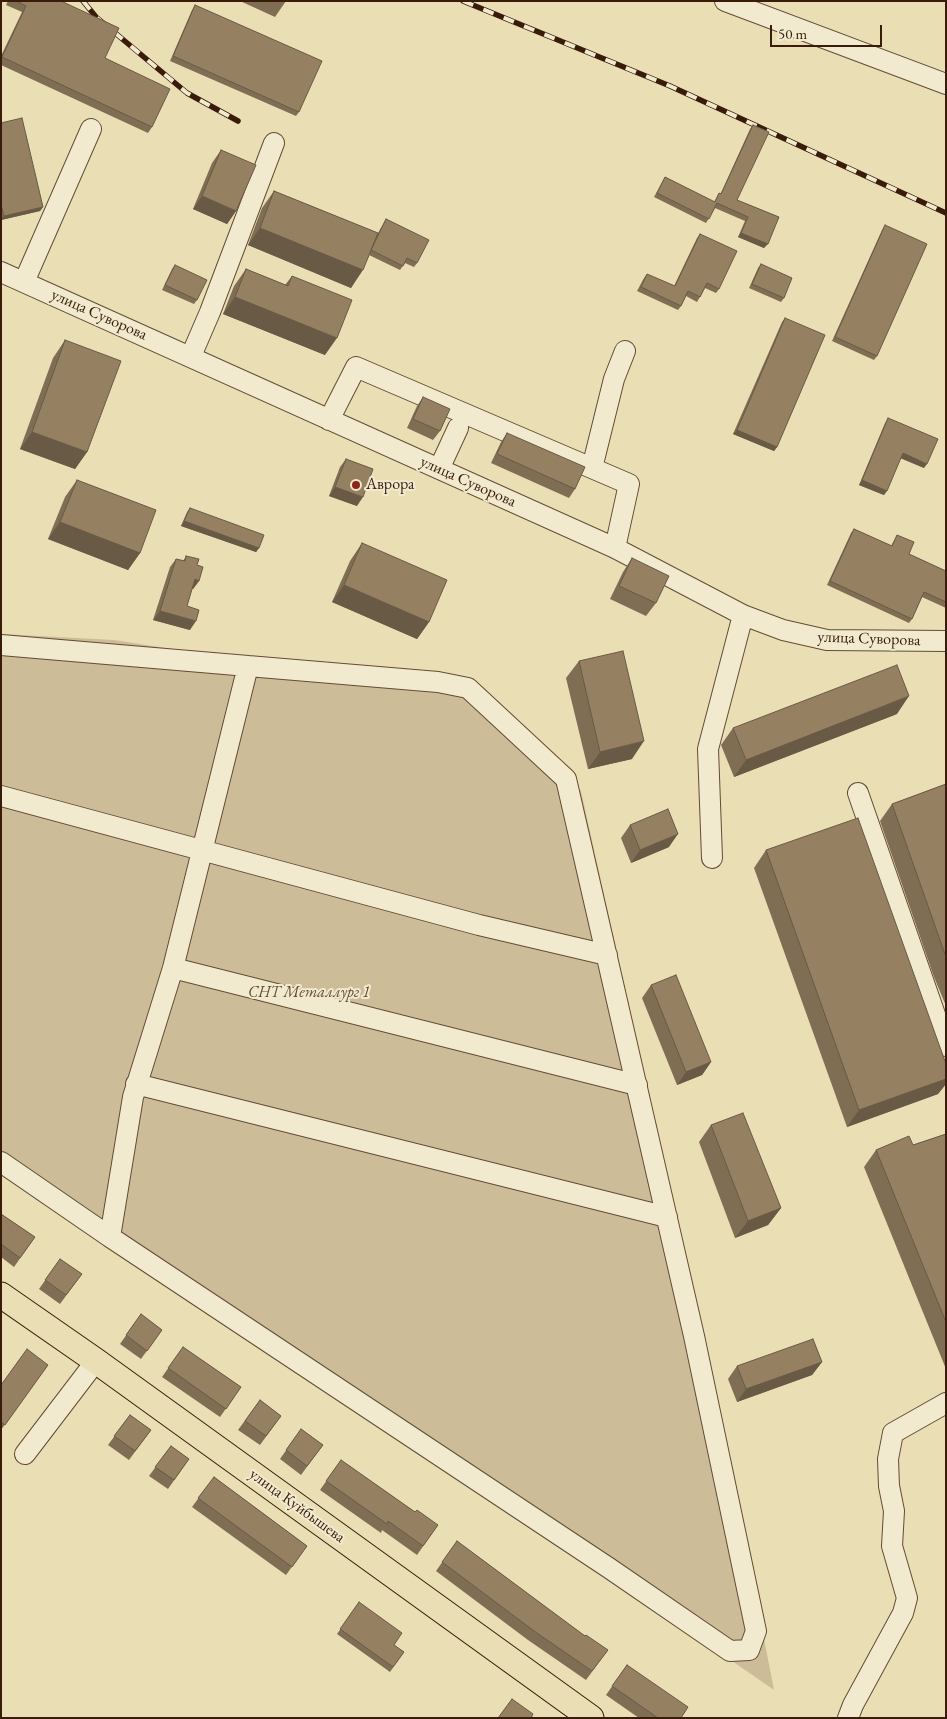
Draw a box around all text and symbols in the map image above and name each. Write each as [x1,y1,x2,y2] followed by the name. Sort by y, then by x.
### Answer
[772,15,884,47] scale bar
[778,24,807,43] text: 50 m
[48,285,150,345] street label: улица Суворова
[417,452,519,512] street label: улица Суворова
[366,475,414,495] place label: Аврора
[350,479,362,491] marker: Аврора
[817,628,921,650] street label: улица Суворова
[248,983,370,1003] park label: СНТ Металлург 1
[245,1465,349,1547] street label: улица Куйбышева

